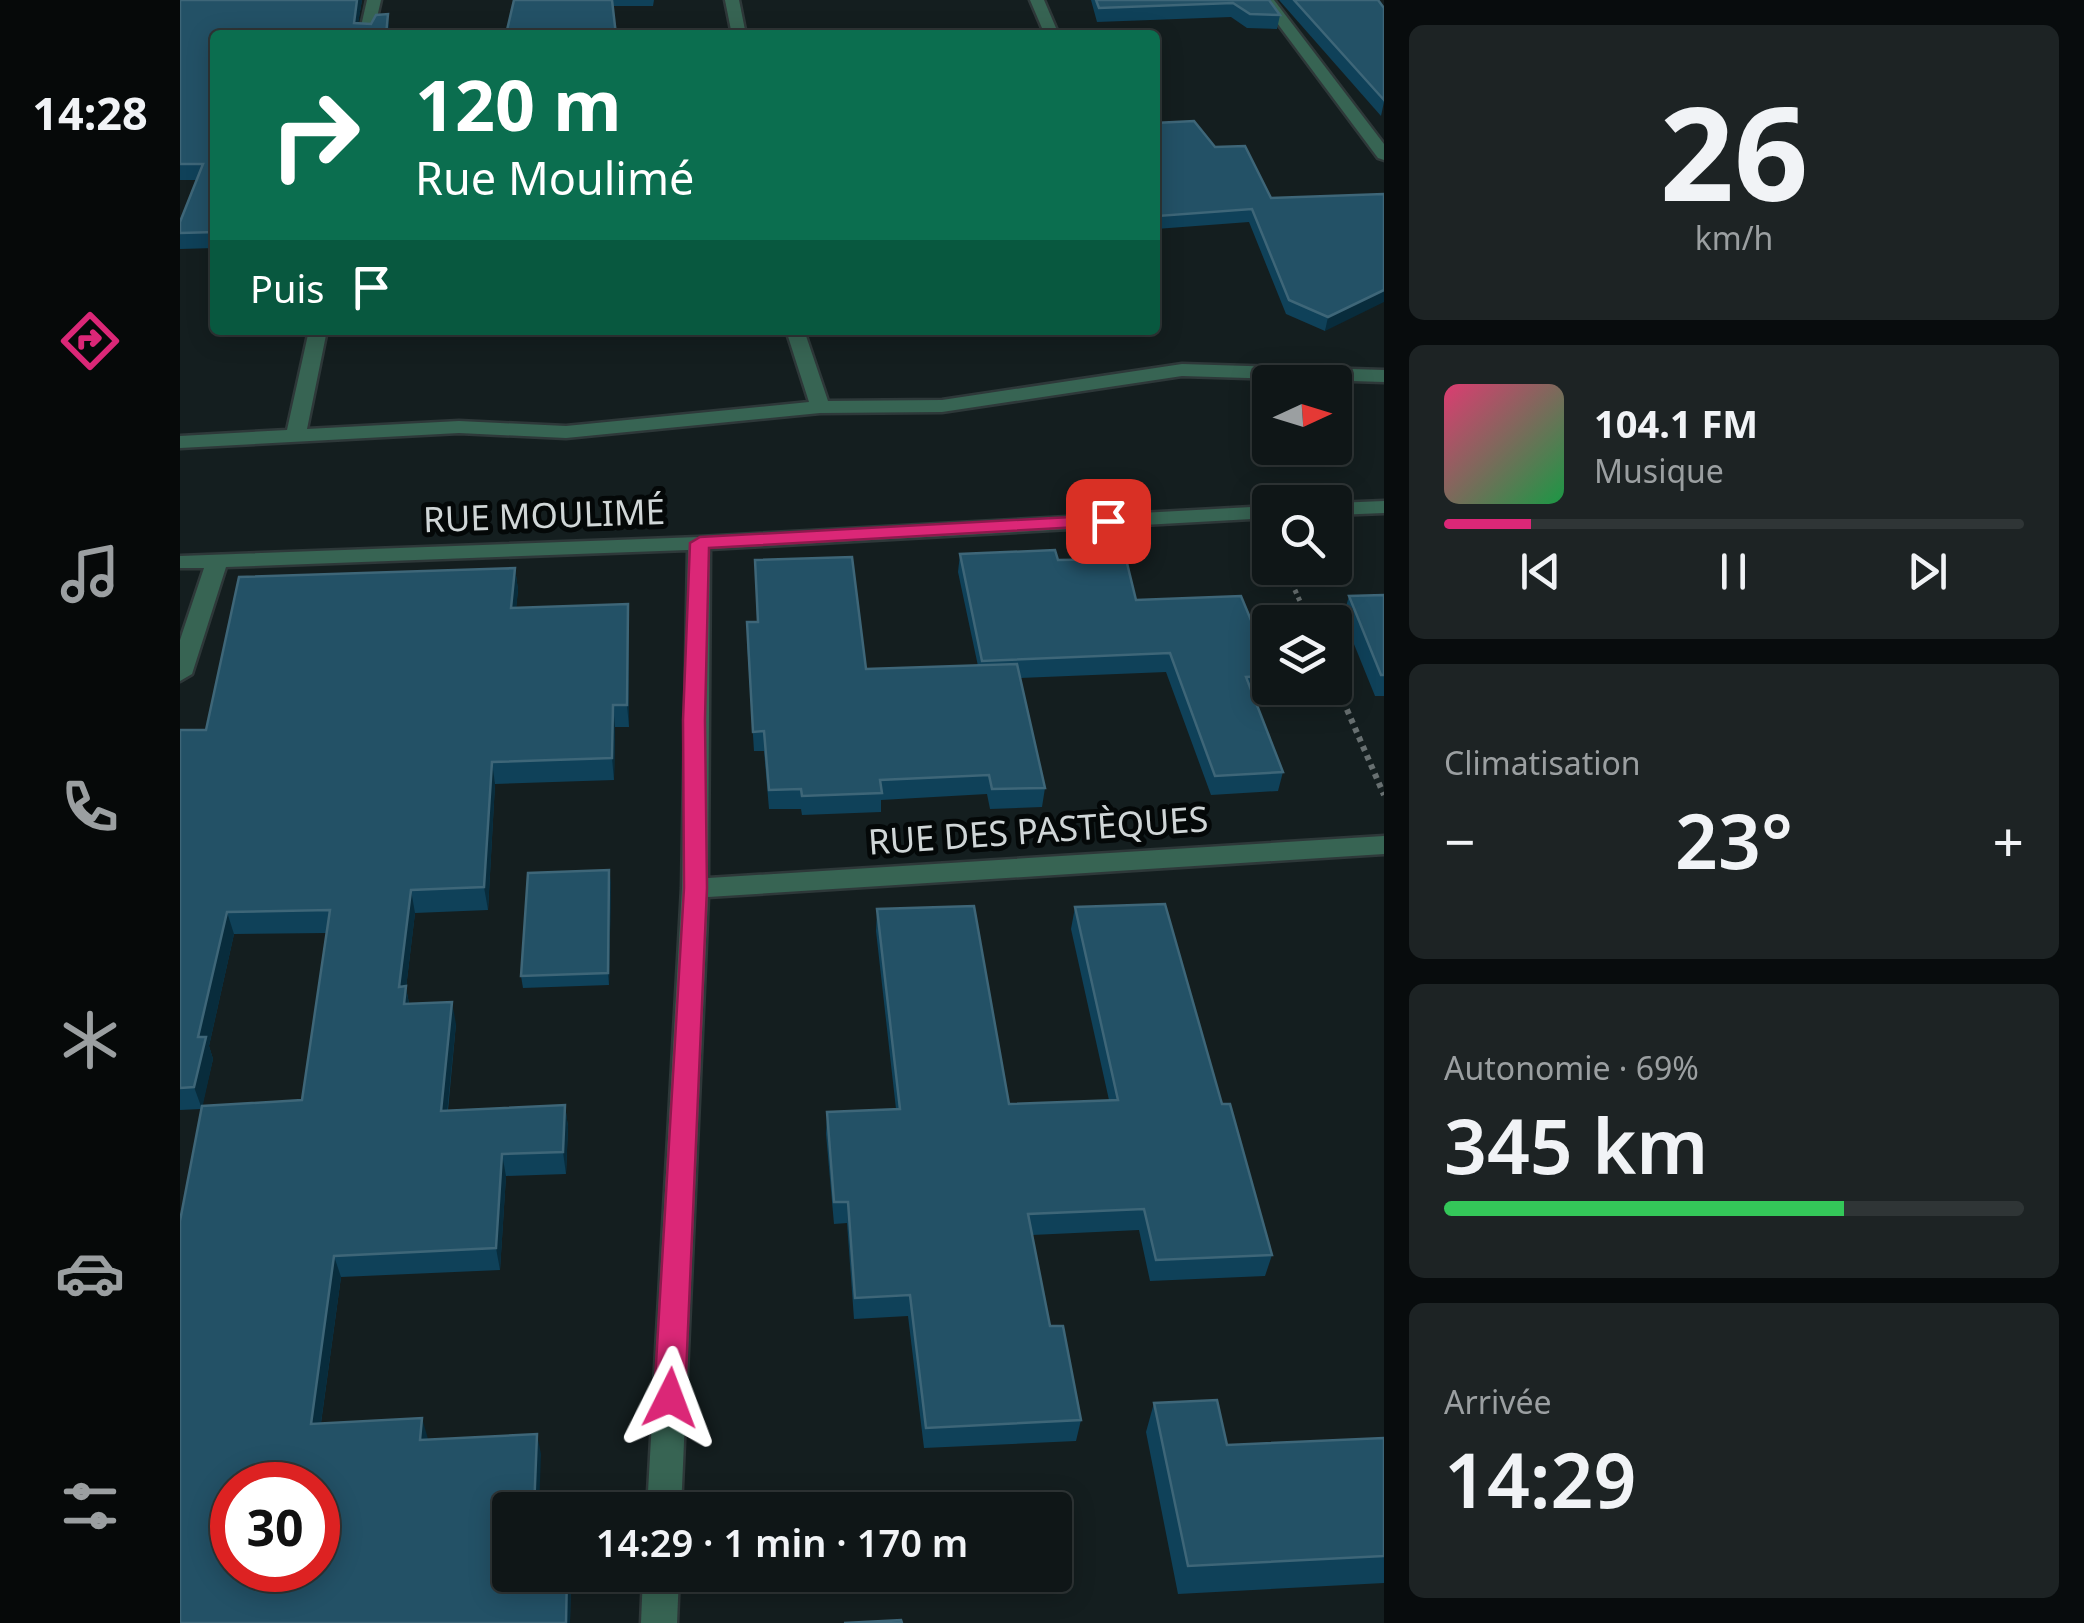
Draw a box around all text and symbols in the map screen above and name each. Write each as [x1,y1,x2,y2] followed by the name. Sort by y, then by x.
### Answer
[415,56,622,152] text: 120 m
[1660,62,1808,239] text: 26
[250,70,380,200] icon: right
[32,82,148,143] text: 14:28
[415,147,694,208] text: Rue Moulimé
[1695,216,1773,259] text: km/h
[344,260,399,315] icon: arrive
[250,262,324,314] text: Puis
[55,306,125,376] icon: directions
[1252,365,1352,465] north arrow
[1252,365,1352,705] map controls
[1594,397,1758,449] text: 104.1 FM
[1594,449,1724,492] text: Musique
[1066,479,1151,564] pin
[1252,485,1352,585] button: search
[422,487,666,542] street label: RUE MOULIMÉ
[1081,494,1136,549] icon: arrive
[55,539,125,609] icon: music
[1513,544,1568,599] icon: previous
[1706,544,1761,599] icon: pause
[1900,544,1955,599] icon: next
[1252,605,1352,705] button: layers
[1444,741,1641,784] text: Climatisation
[55,772,125,842] icon: phone
[1675,789,1793,891] text: 23°
[866,794,1210,865] street label: RUE DES PASTÈQUES
[1444,803,1475,878] text: −
[1993,803,2024,878] text: +
[55,1005,125,1075] icon: climate
[1444,1046,1699,1089] text: Autonomie · 69%
[1444,1094,1708,1196] text: 345 km
[55,1238,125,1308] icon: car
[618,1346,722,1450] position arrow
[1444,1380,1552,1423] text: Arrivée
[1444,1428,1636,1530] text: 14:29
[210,1462,340,1592] speed limit sign: 30
[55,1471,125,1541] icon: filters
[596,1516,968,1568] text: 14:29 · 1 min · 170 m

